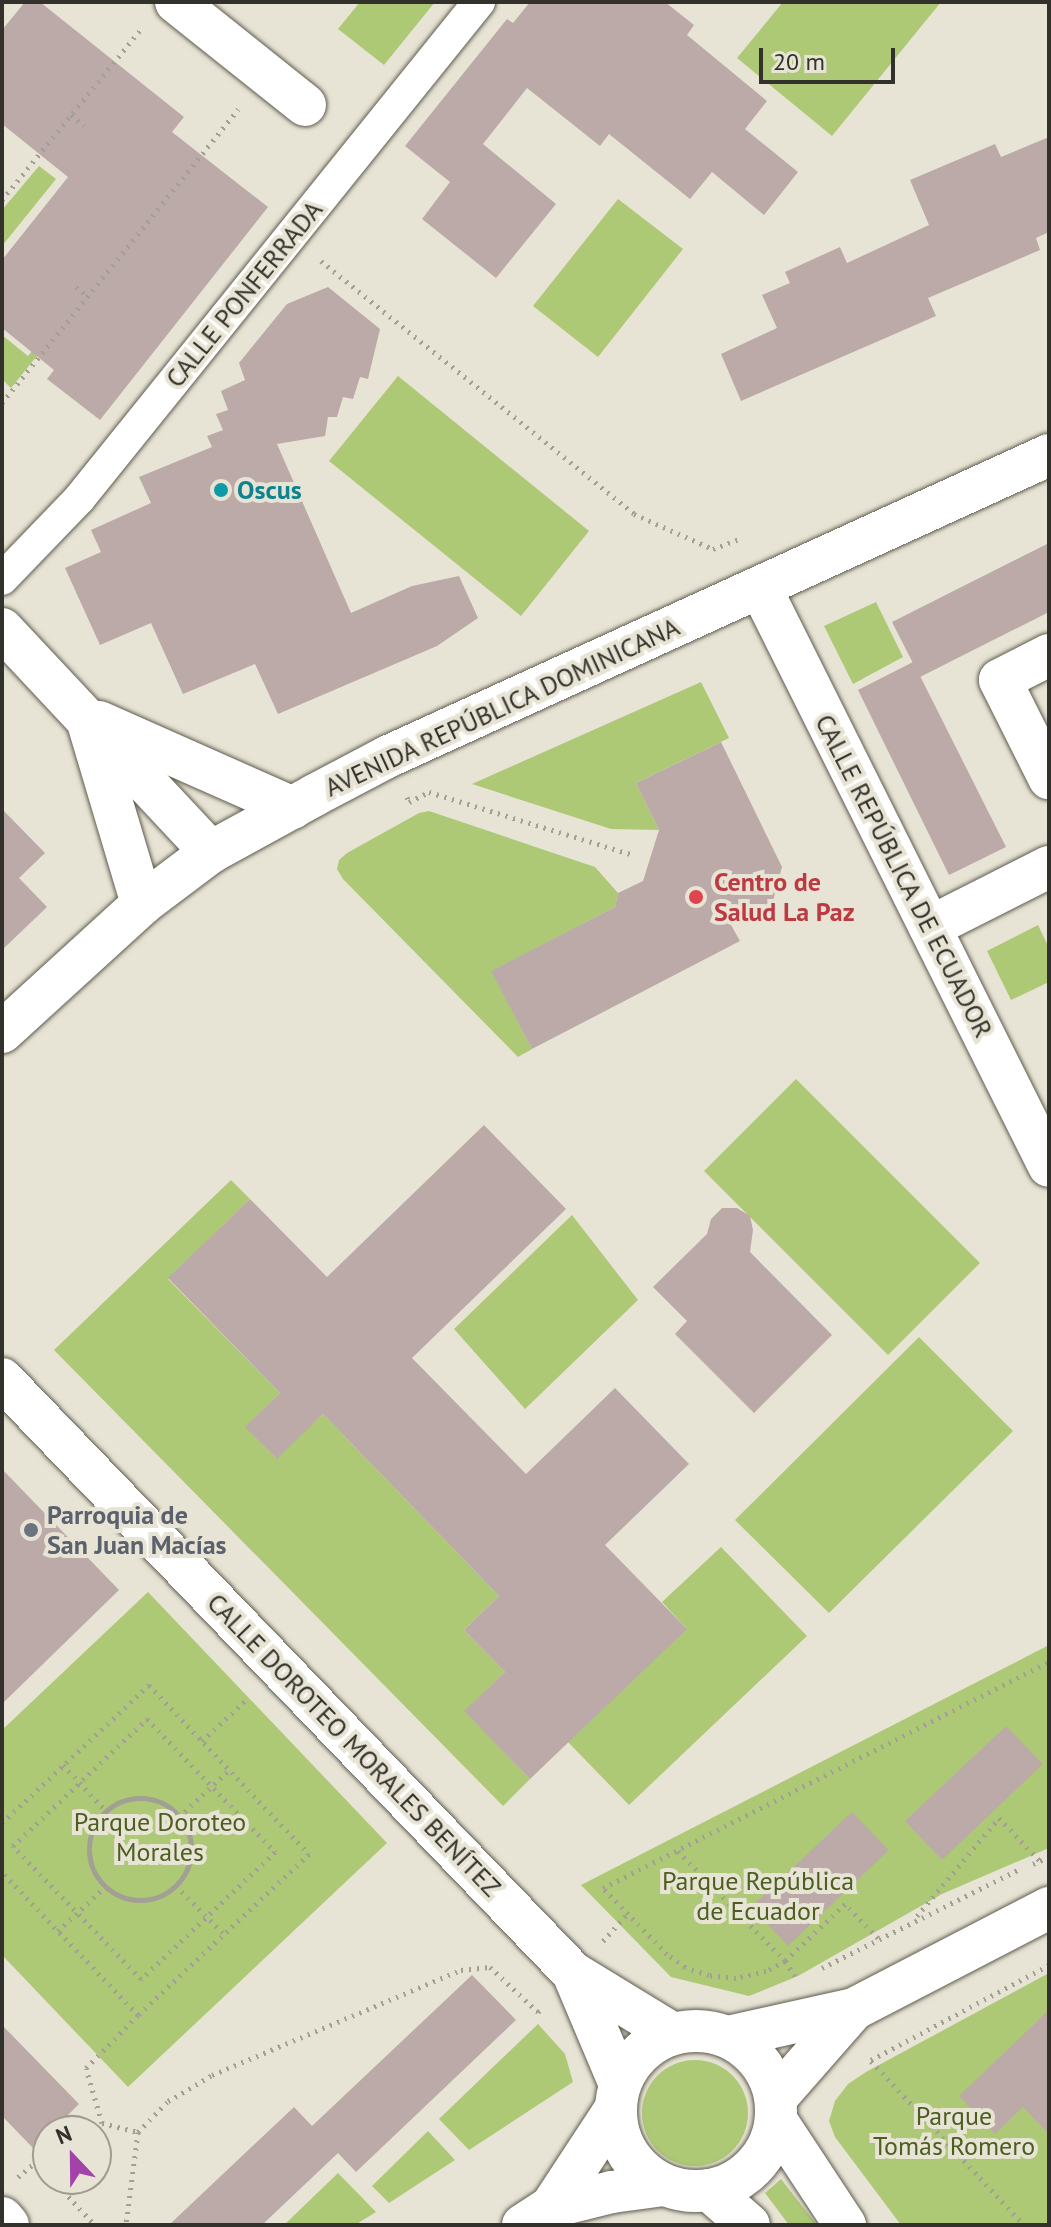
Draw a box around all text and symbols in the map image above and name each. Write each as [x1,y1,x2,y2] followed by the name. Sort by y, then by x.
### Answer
[763,32,899,82] scale bar
[773,46,825,77] text: 20 m
[159,194,329,394] street label: CALLE PONFERRADA
[237,474,302,506] place label: Oscus
[212,481,230,499] marker: Oscus
[319,611,685,803] street label: AVENIDA REPÚBLICA DOMINICANA
[808,709,1000,1043] street label: CALLE REPÚBLICA DE ECUADOR
[714,866,855,928] place label: Centro de Salud La Paz
[685,886,707,908] marker: Centro de Salud La Paz
[47,1499,227,1560] place label: Parroquia de San Juan Macías
[22,1521,40,1539] marker: Parroquia de San Juan Macías
[201,1587,507,1903] street label: CALLE DOROTEO MORALES BENÍTEZ
[74,1806,246,1868] park label: Parque Doroteo Morales
[662,1865,854,1926] park label: Parque República de Ecuador
[873,2100,1035,2162] park label: Parque Tomás Romero
[32,2115,112,2195] north arrow
[52,2119,76,2150] text: N

